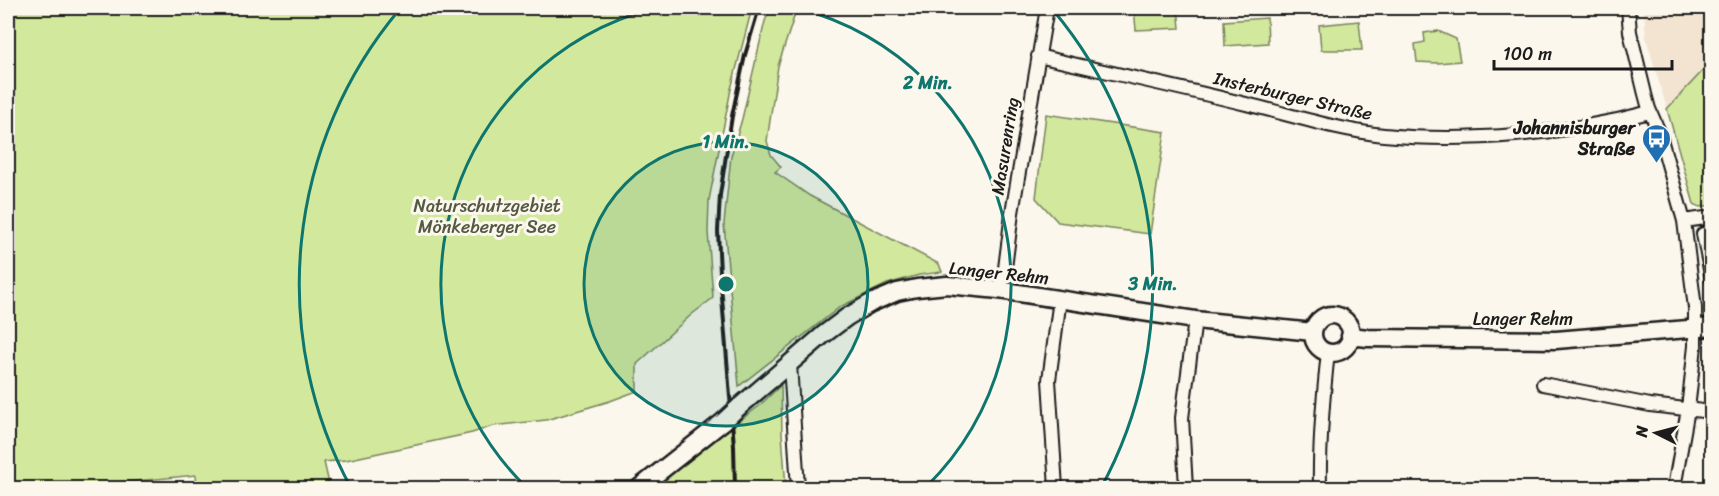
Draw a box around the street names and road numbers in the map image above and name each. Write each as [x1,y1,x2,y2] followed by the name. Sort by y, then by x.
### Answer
[1209,62,1376,130] street label: Insterburger Straße
[981,95,1029,197] street label: Masurenring
[947,252,1051,294] street label: Langer Rehm
[1473,303,1573,335] street label: Langer Rehm

